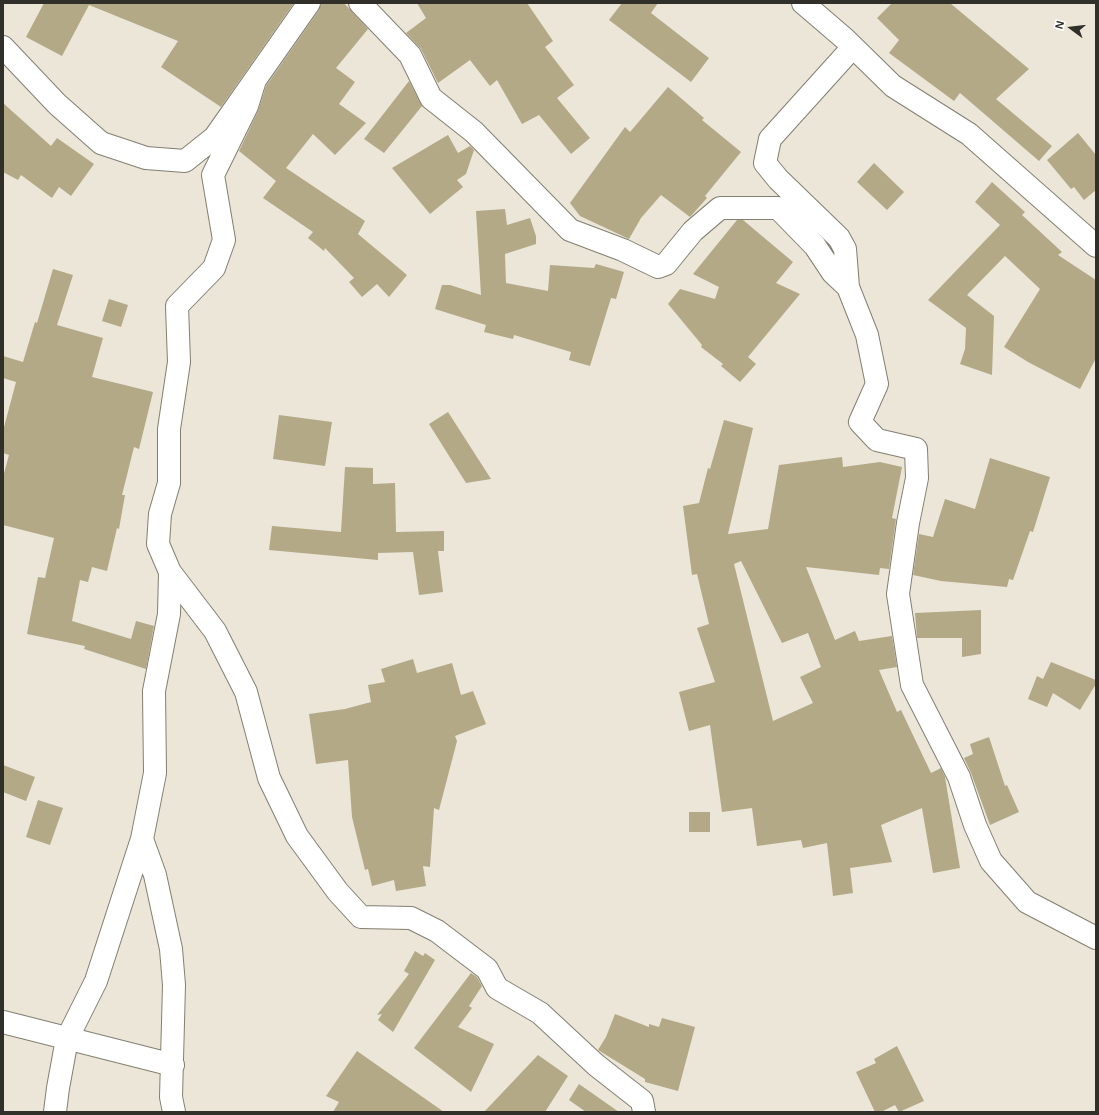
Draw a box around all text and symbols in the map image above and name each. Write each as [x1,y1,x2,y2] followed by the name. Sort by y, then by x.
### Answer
[1051,8,1091,48] north arrow
[1053,20,1066,30] text: N

